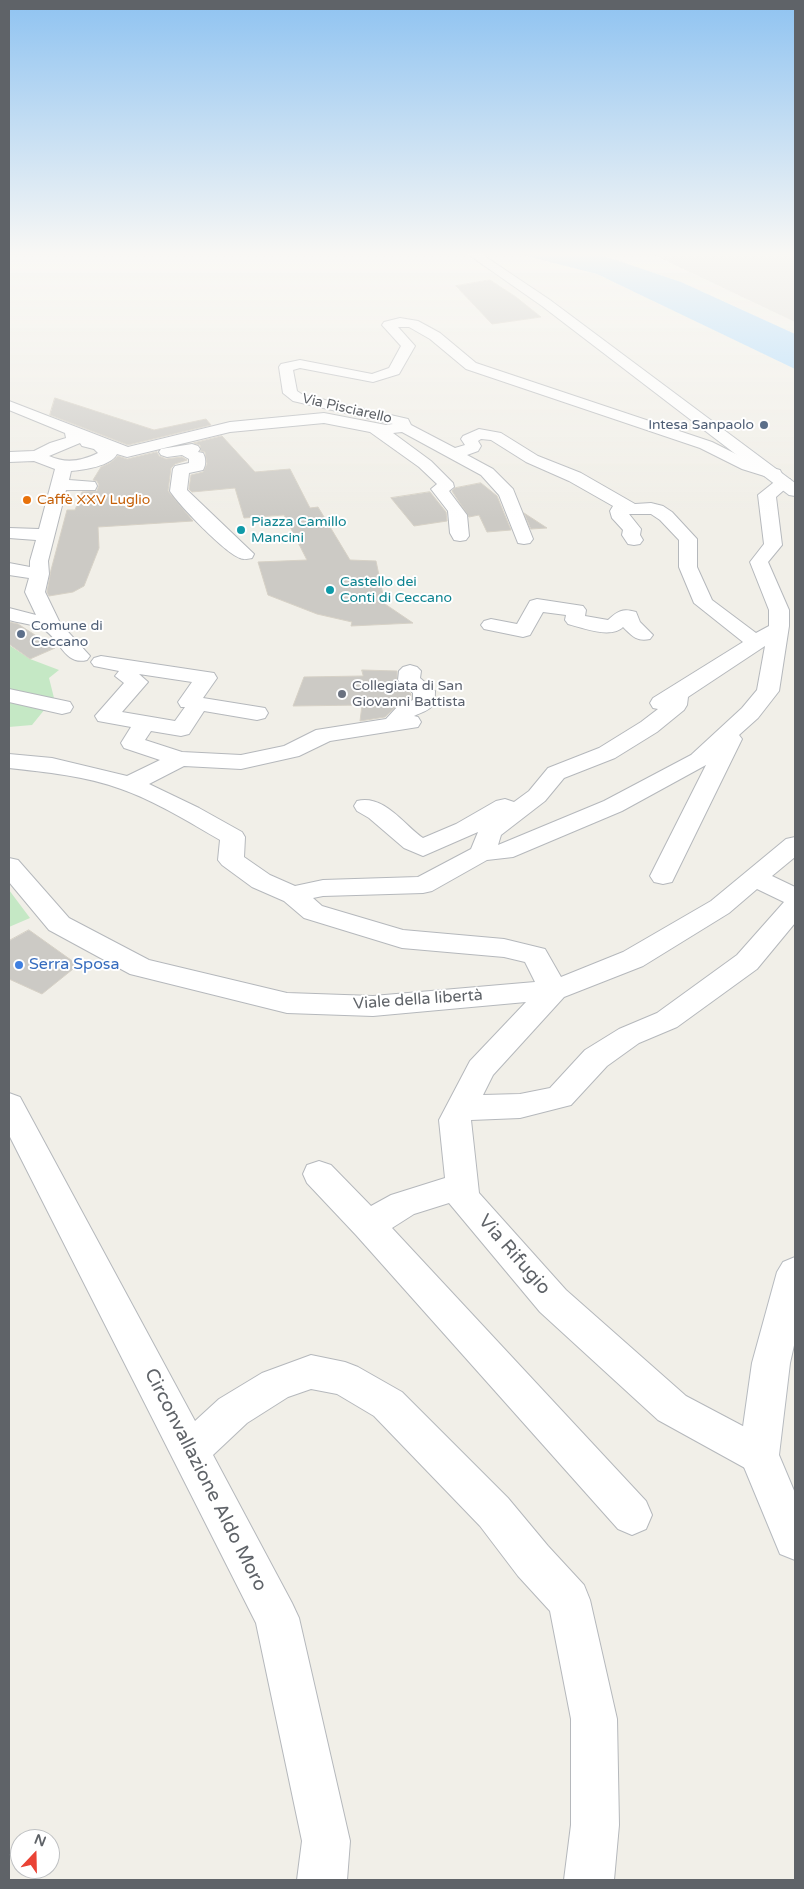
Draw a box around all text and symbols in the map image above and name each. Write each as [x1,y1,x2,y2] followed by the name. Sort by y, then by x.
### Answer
[301,391,393,427] street label: Via Pisciarello
[648,417,754,433] place label: Intesa Sanpaolo
[758,419,770,431] marker: Intesa Sanpaolo
[37,492,150,508] place label: Caffè XXV Luglio
[21,494,33,506] marker: Caffè XXV Luglio
[251,514,347,546] place label: Piazza Camillo Mancini
[235,524,247,536] marker: Piazza Camillo Mancini
[340,574,452,606] place label: Castello dei Conti di Ceccano
[324,584,336,596] marker: Castello dei Conti di Ceccano
[31,618,103,650] place label: Comune di Ceccano
[15,628,27,640] marker: Comune di Ceccano
[352,678,465,710] place label: Collegiata di San Giovanni Battista
[336,688,348,700] marker: Collegiata di San Giovanni Battista
[29,955,120,975] place label: Serra Sposa
[13,959,25,971] marker: Serra Sposa
[353,986,483,1014] street label: Viale della libertà
[473,1210,555,1300] street label: Via Rifugio
[139,1365,271,1595] street label: Circonvallazione Aldo Moro
[10,1829,60,1879] north arrow
[32,1831,48,1850] text: N

